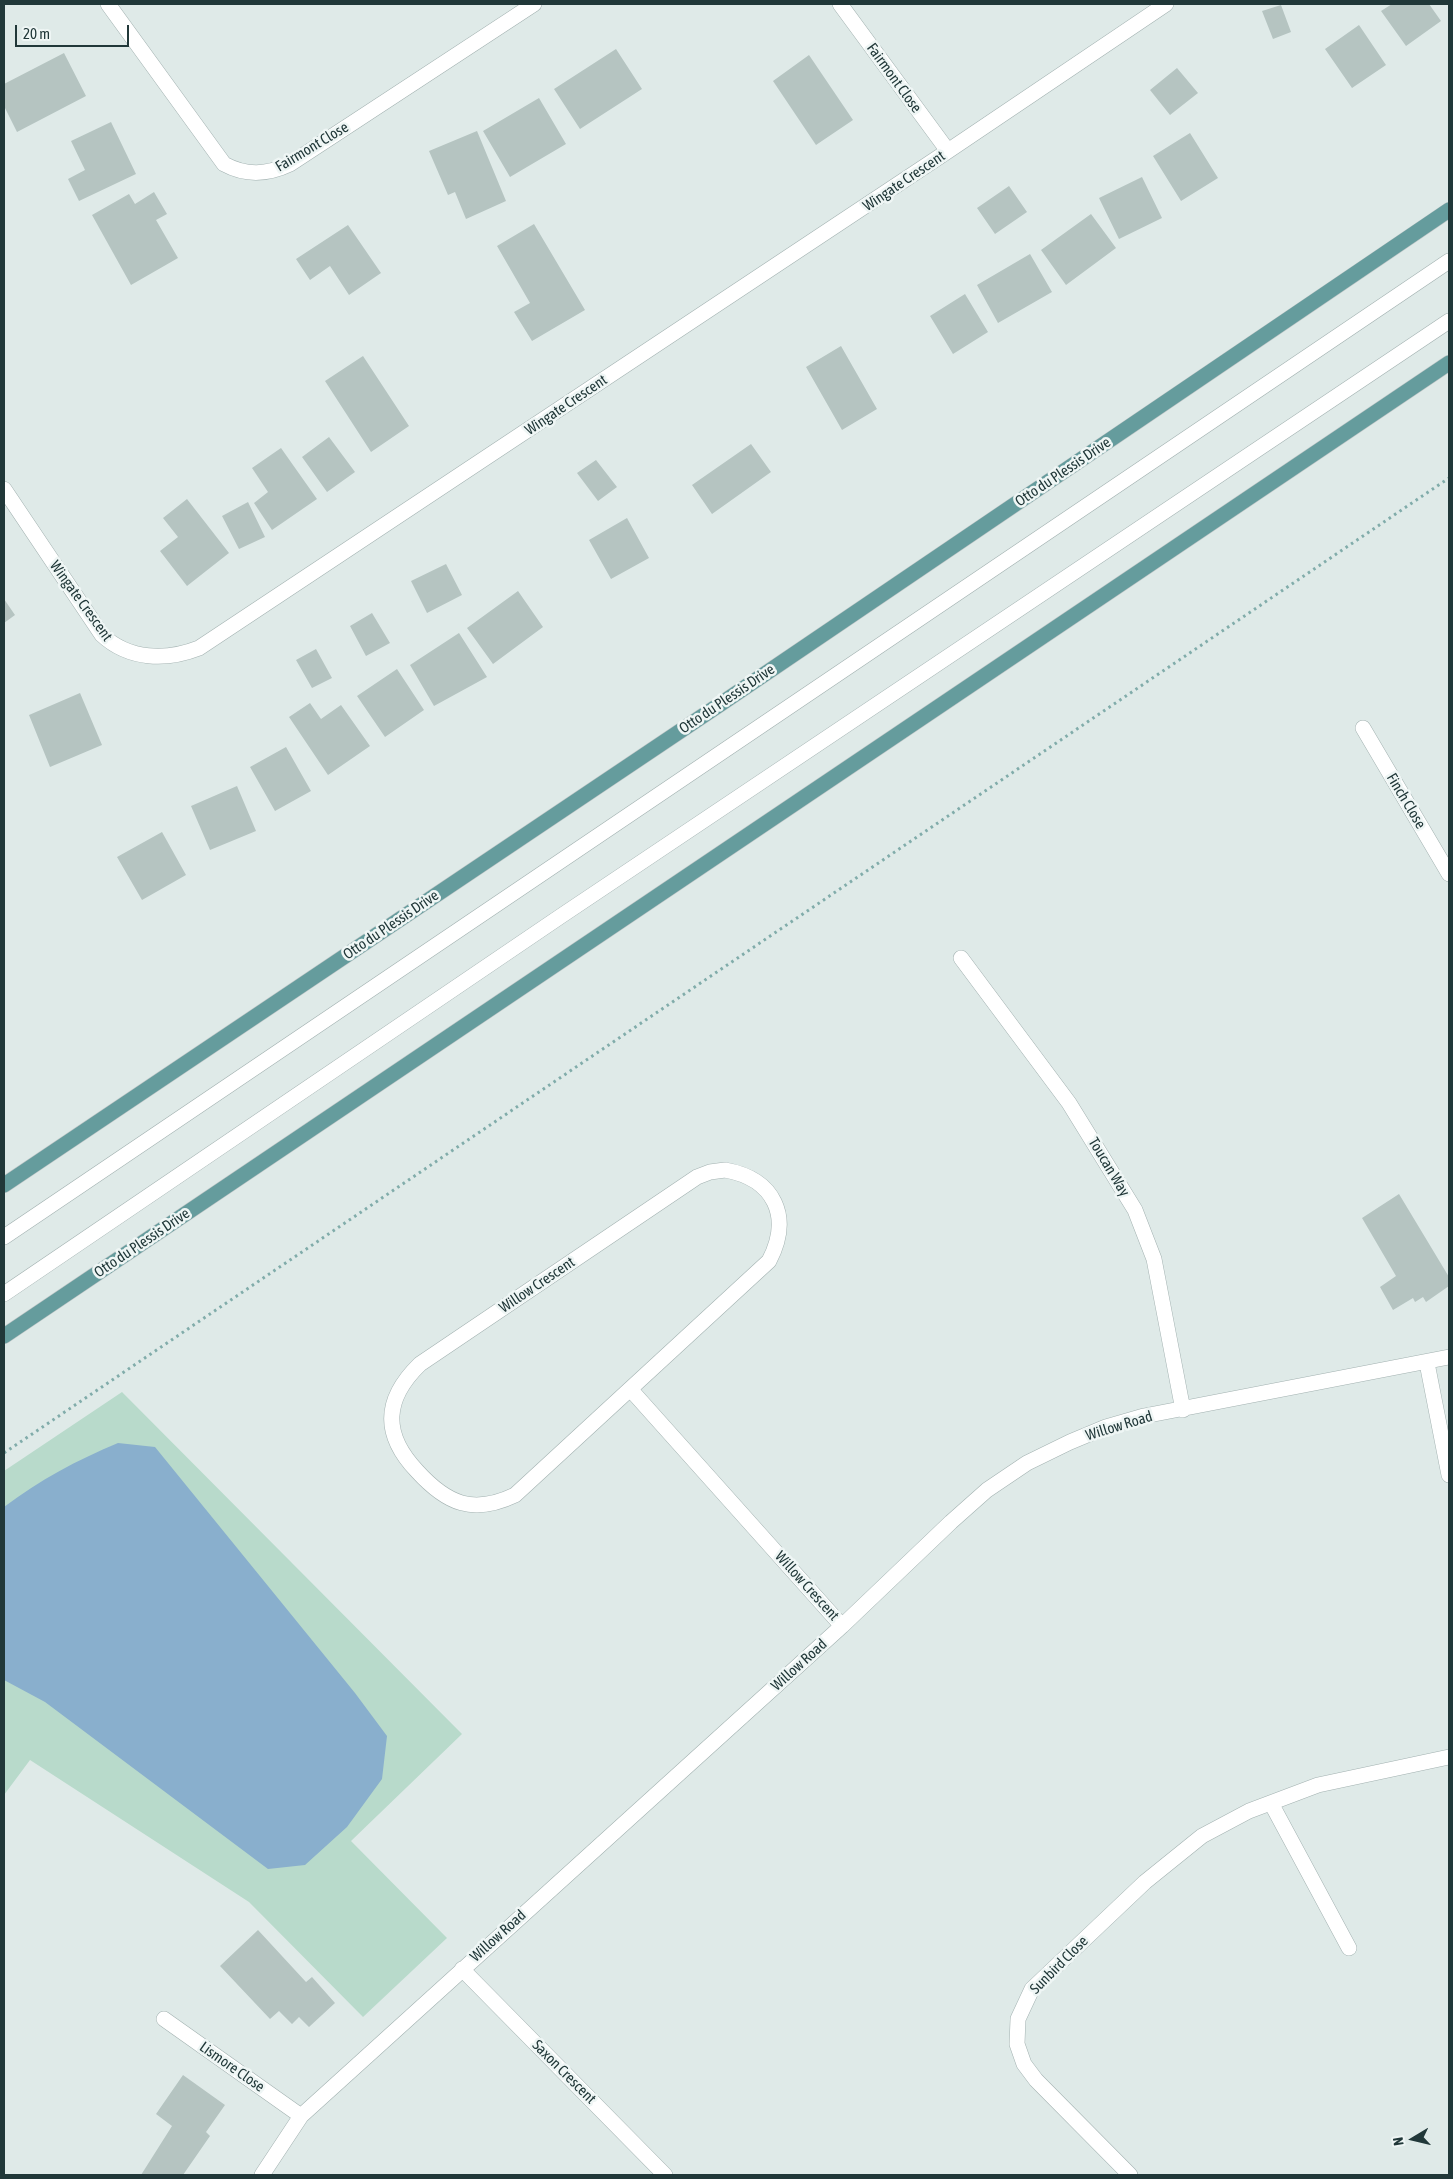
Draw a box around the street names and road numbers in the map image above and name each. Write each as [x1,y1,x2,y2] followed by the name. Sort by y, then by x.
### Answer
[863,40,925,116] street label: Fairmont Close
[272,118,352,176] street label: Fairmont Close
[860,147,948,215] street label: Wingate Crescent
[522,371,610,439] street label: Wingate Crescent
[1012,433,1114,511] street label: Otto du Plessis Drive
[46,557,116,645] street label: Wingate Crescent
[676,660,778,738] street label: Otto du Plessis Drive
[1382,770,1430,832] street label: Finch Close
[340,886,442,964] street label: Otto du Plessis Drive
[1084,1134,1134,1200] street label: Toucan Way
[91,1204,193,1282] street label: Otto du Plessis Drive
[496,1253,578,1317] street label: Willow Crescent
[1084,1407,1154,1445] street label: Willow Road
[771,1548,843,1624] street label: Willow Crescent
[767,1635,831,1695] street label: Willow Road
[466,1906,530,1966] street label: Willow Road
[1026,1932,1092,1998] street label: Sunbird Close
[528,2036,600,2108] street label: Saxon Crescent
[196,2038,268,2096] street label: Lismore Close

